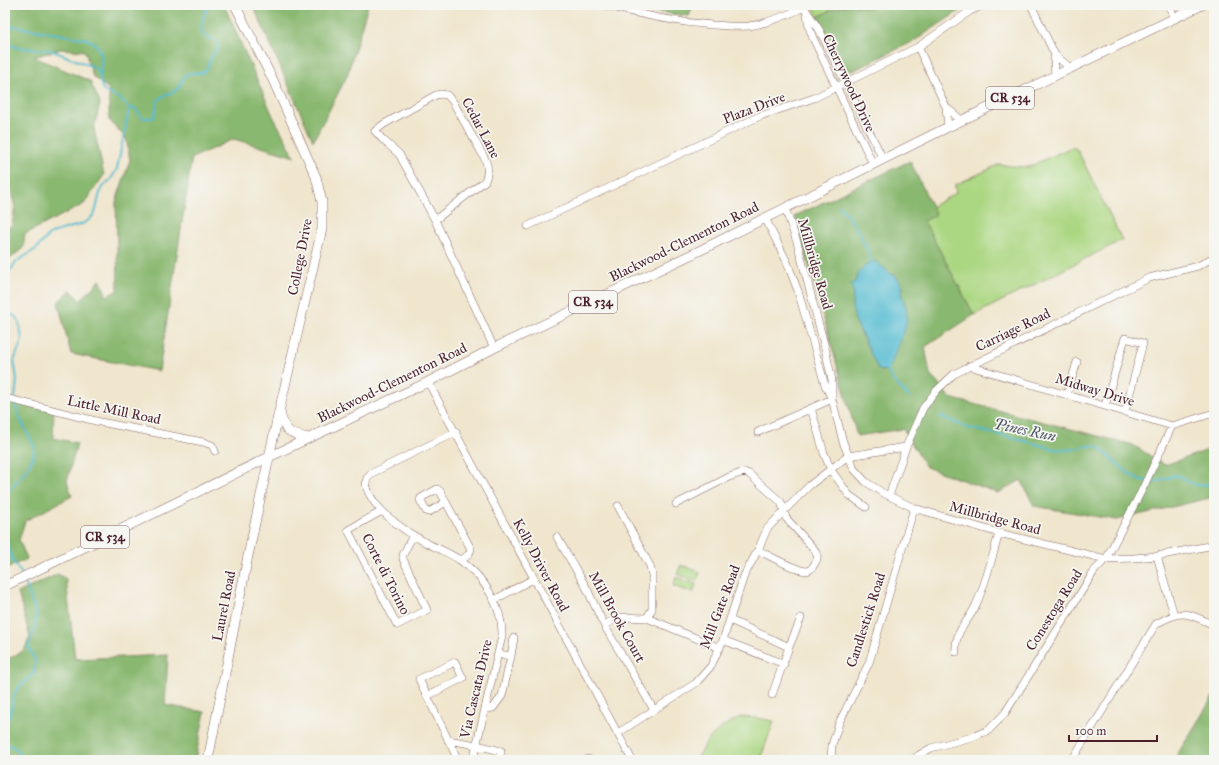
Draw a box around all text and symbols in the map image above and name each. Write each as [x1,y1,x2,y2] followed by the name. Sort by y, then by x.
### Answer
[819,31,879,135] street label: Cherrywood Drive
[986,87,1034,109] road number: CR 534
[720,88,788,128] street label: Plaza Drive
[458,95,504,161] street label: Cedar Lane
[606,198,762,286] street label: Blackwood-Clementon Road
[284,217,316,297] street label: College Drive
[794,217,836,311] street label: Millbridge Road
[569,291,617,313] road number: CR 534
[973,305,1053,355] street label: Carriage Road
[314,339,470,427] street label: Blackwood-Clementon Road
[1053,370,1137,410] street label: Midway Drive
[66,392,162,428] street label: Little Mill Road
[992,415,1058,445] water label: Pines Run
[947,498,1043,538] street label: Millbridge Road
[509,516,573,614] street label: Kelly Driver Road
[81,526,129,548] road number: CR 534
[358,530,414,618] street label: Corte di Torino
[696,563,744,651] street label: Mill Gate Road
[1022,566,1086,654] street label: Conestoga Road
[209,569,239,643] street label: Laurel Road
[585,569,649,665] street label: Mill Brook Court
[843,570,889,670] street label: Candlestick Road
[456,638,496,741] street label: Via Cascata Drive
[1069,717,1157,743] scale bar
[1075,724,1106,738] text: 100 m

